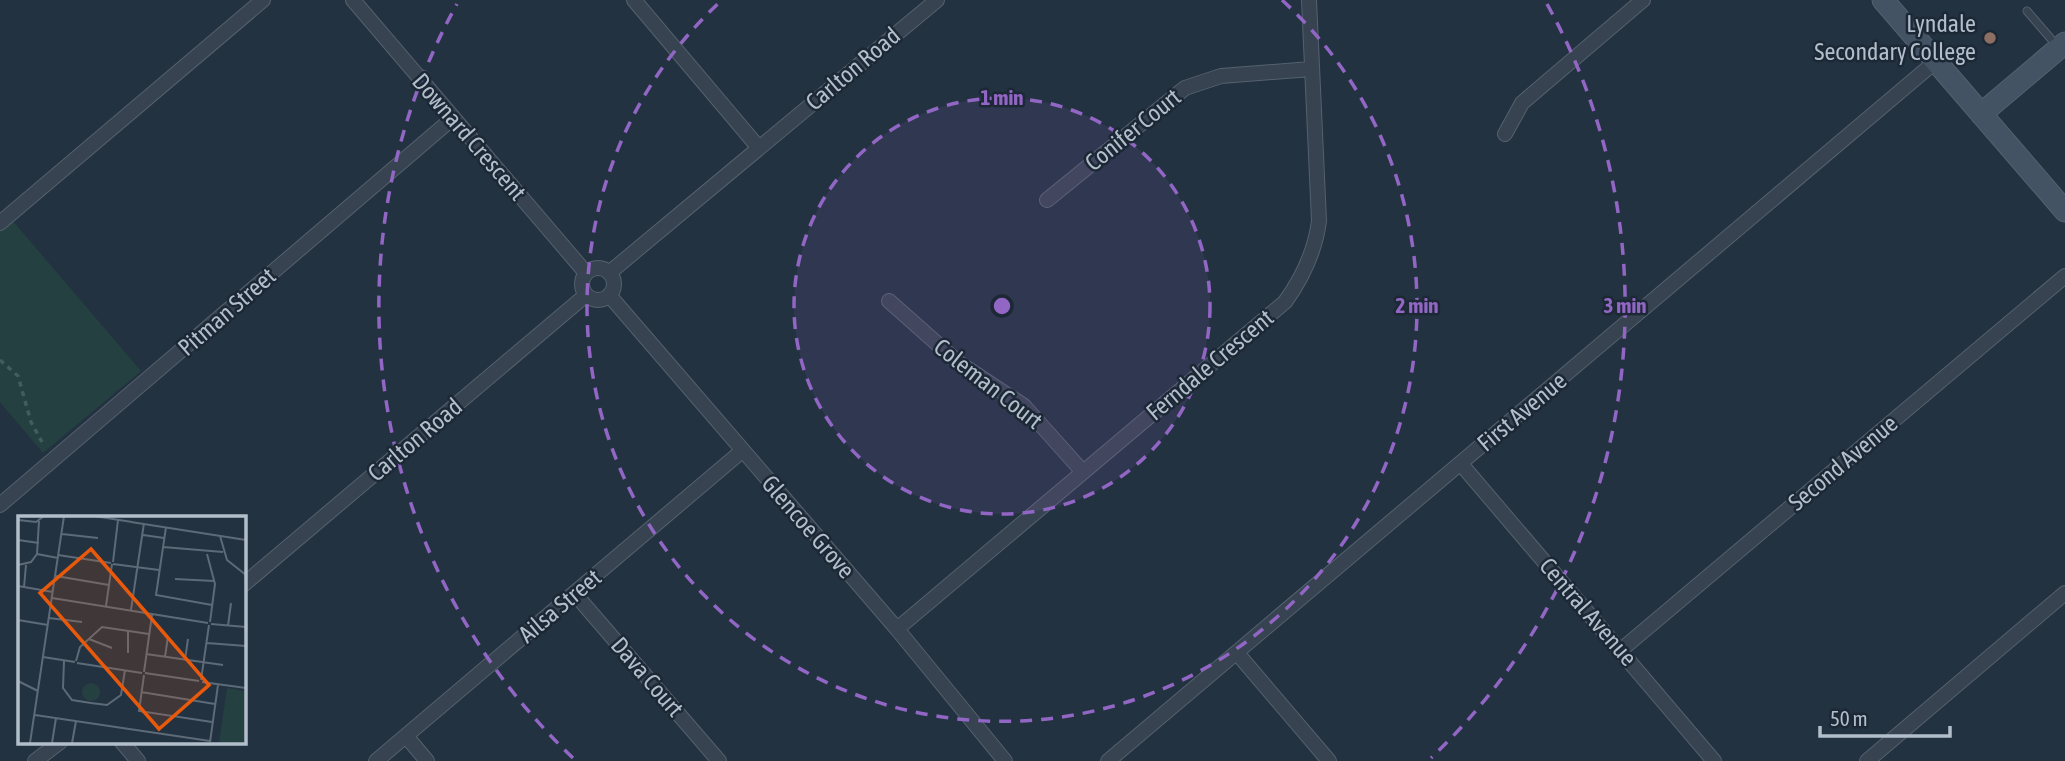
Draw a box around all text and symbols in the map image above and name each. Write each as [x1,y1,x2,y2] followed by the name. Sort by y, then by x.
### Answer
[1814,10,1976,65] place label: Lyndale Secondary College
[800,22,905,116] street label: Carlton Road
[1982,30,1998,46] marker: Lyndale Secondary College
[407,68,532,206] street label: Downard Crescent
[1080,83,1186,176] street label: Conifer Court
[981,85,1023,109] text: 1 min
[173,262,281,361] street label: Pitman Street
[1396,293,1438,317] text: 2 min
[1604,293,1646,317] text: 3 min
[990,294,1014,318] centre of rings
[1141,304,1279,425] street label: Ferndale Crescent
[929,333,1048,434] street label: Coleman Court
[1472,367,1571,456] street label: First Avenue
[362,393,467,487] street label: Carlton Road
[1783,409,1903,516] street label: Second Avenue
[756,470,860,583] street label: Glencoe Grove
[18,516,245,744] inset map
[1534,552,1643,671] street label: Central Avenue
[513,563,606,648] street label: Ailsa Street
[606,632,689,722] street label: Dava Court
[1820,694,1950,738] scale bar
[1830,706,1868,730] text: 50 m

